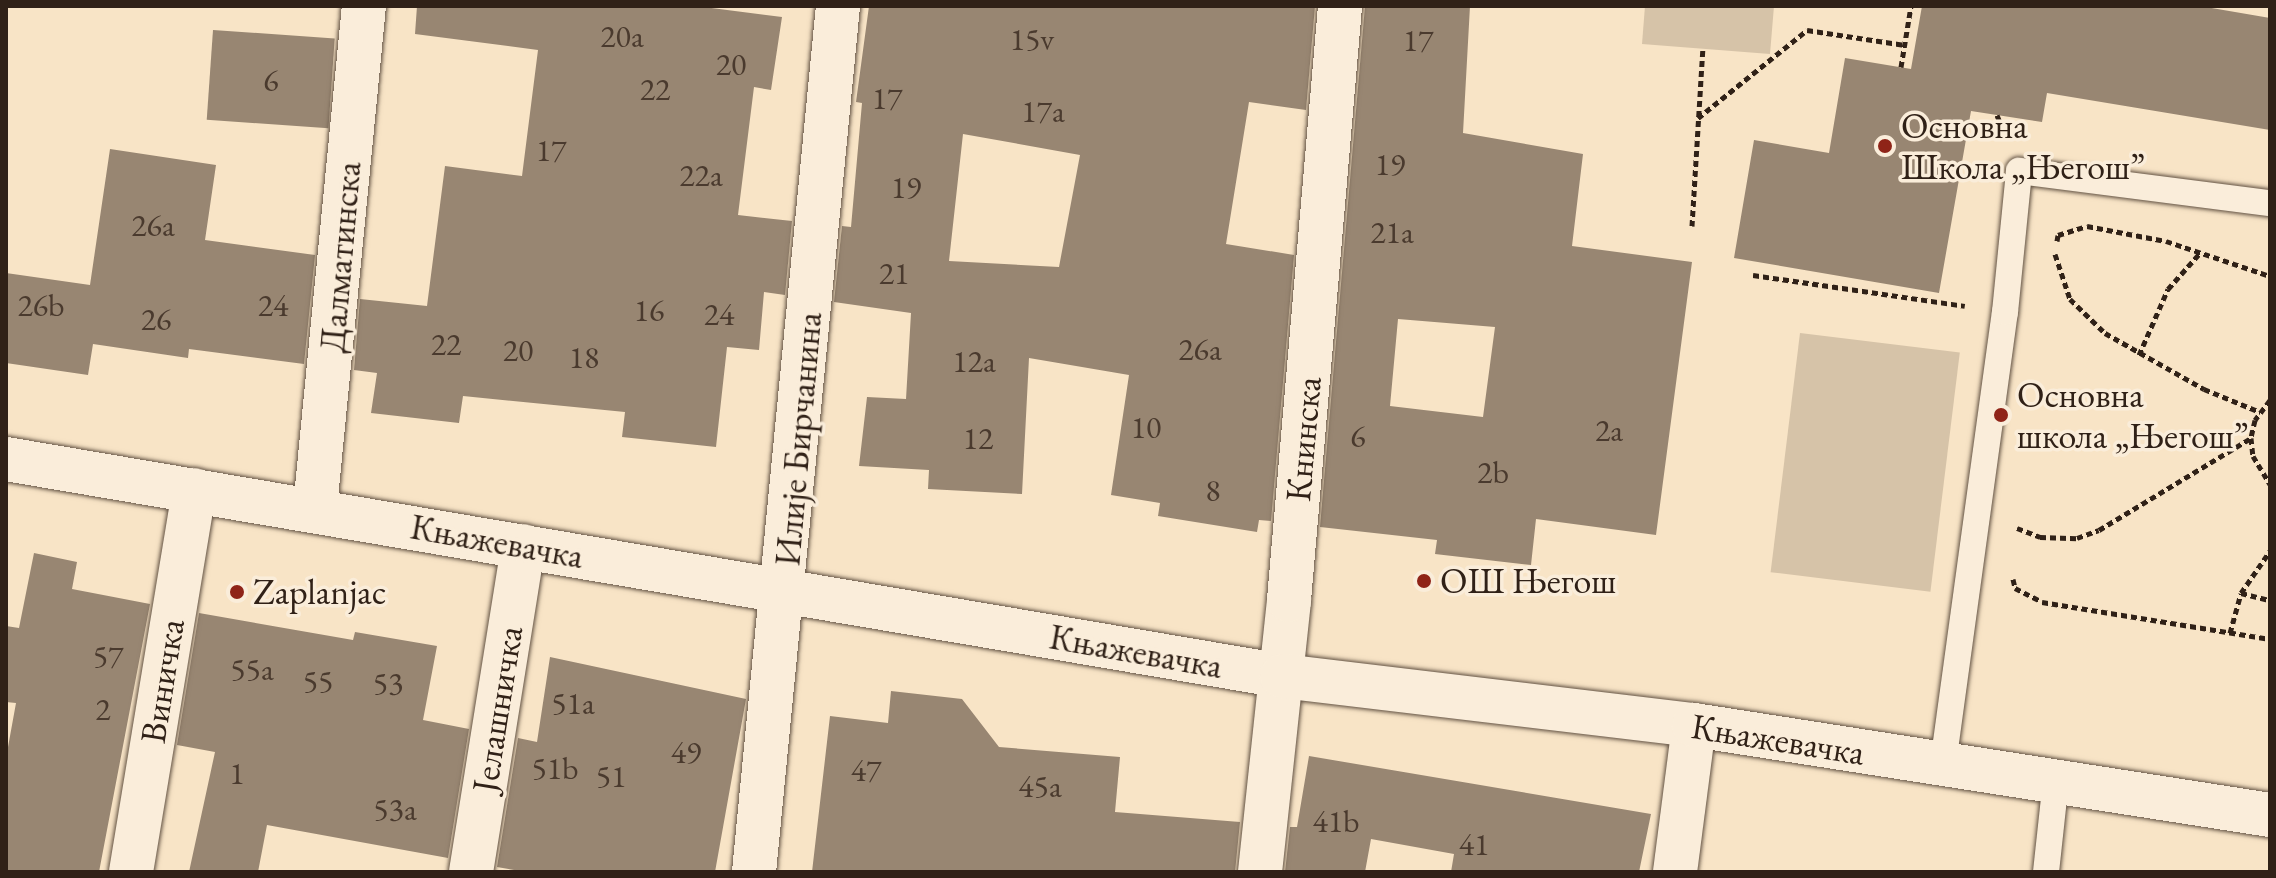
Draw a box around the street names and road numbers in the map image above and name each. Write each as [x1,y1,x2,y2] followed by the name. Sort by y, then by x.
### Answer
[310,160,370,354] street label: Далматинска
[765,310,831,568] street label: Илије Бирчанина
[1276,375,1330,503] street label: Книнска
[407,505,587,577] street label: Књажевачка
[1046,615,1226,687] street label: Књажевачка
[131,616,193,746] street label: Виничка
[463,623,531,795] street label: Јелашничка
[1688,704,1868,774] street label: Књажевачка

